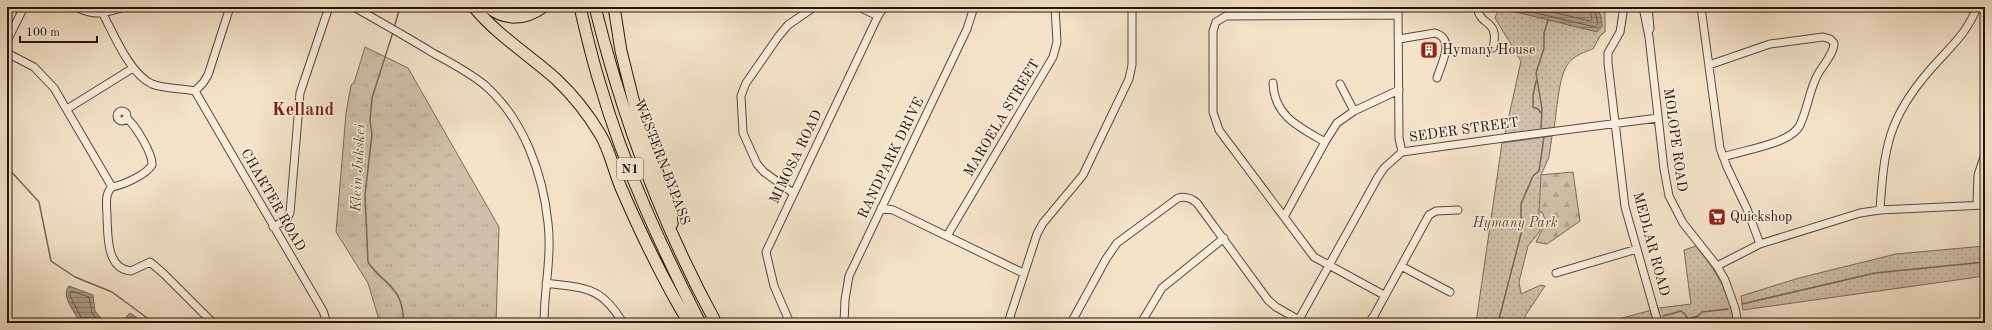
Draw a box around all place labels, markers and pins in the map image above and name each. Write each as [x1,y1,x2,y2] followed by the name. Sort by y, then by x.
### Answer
[1419,40,1439,60] building icon: Hymany House
[1442,43,1535,57] place label: Hymany House
[1707,207,1727,227] supermarket icon: Quickshop
[1730,210,1792,224] place label: Quickshop

